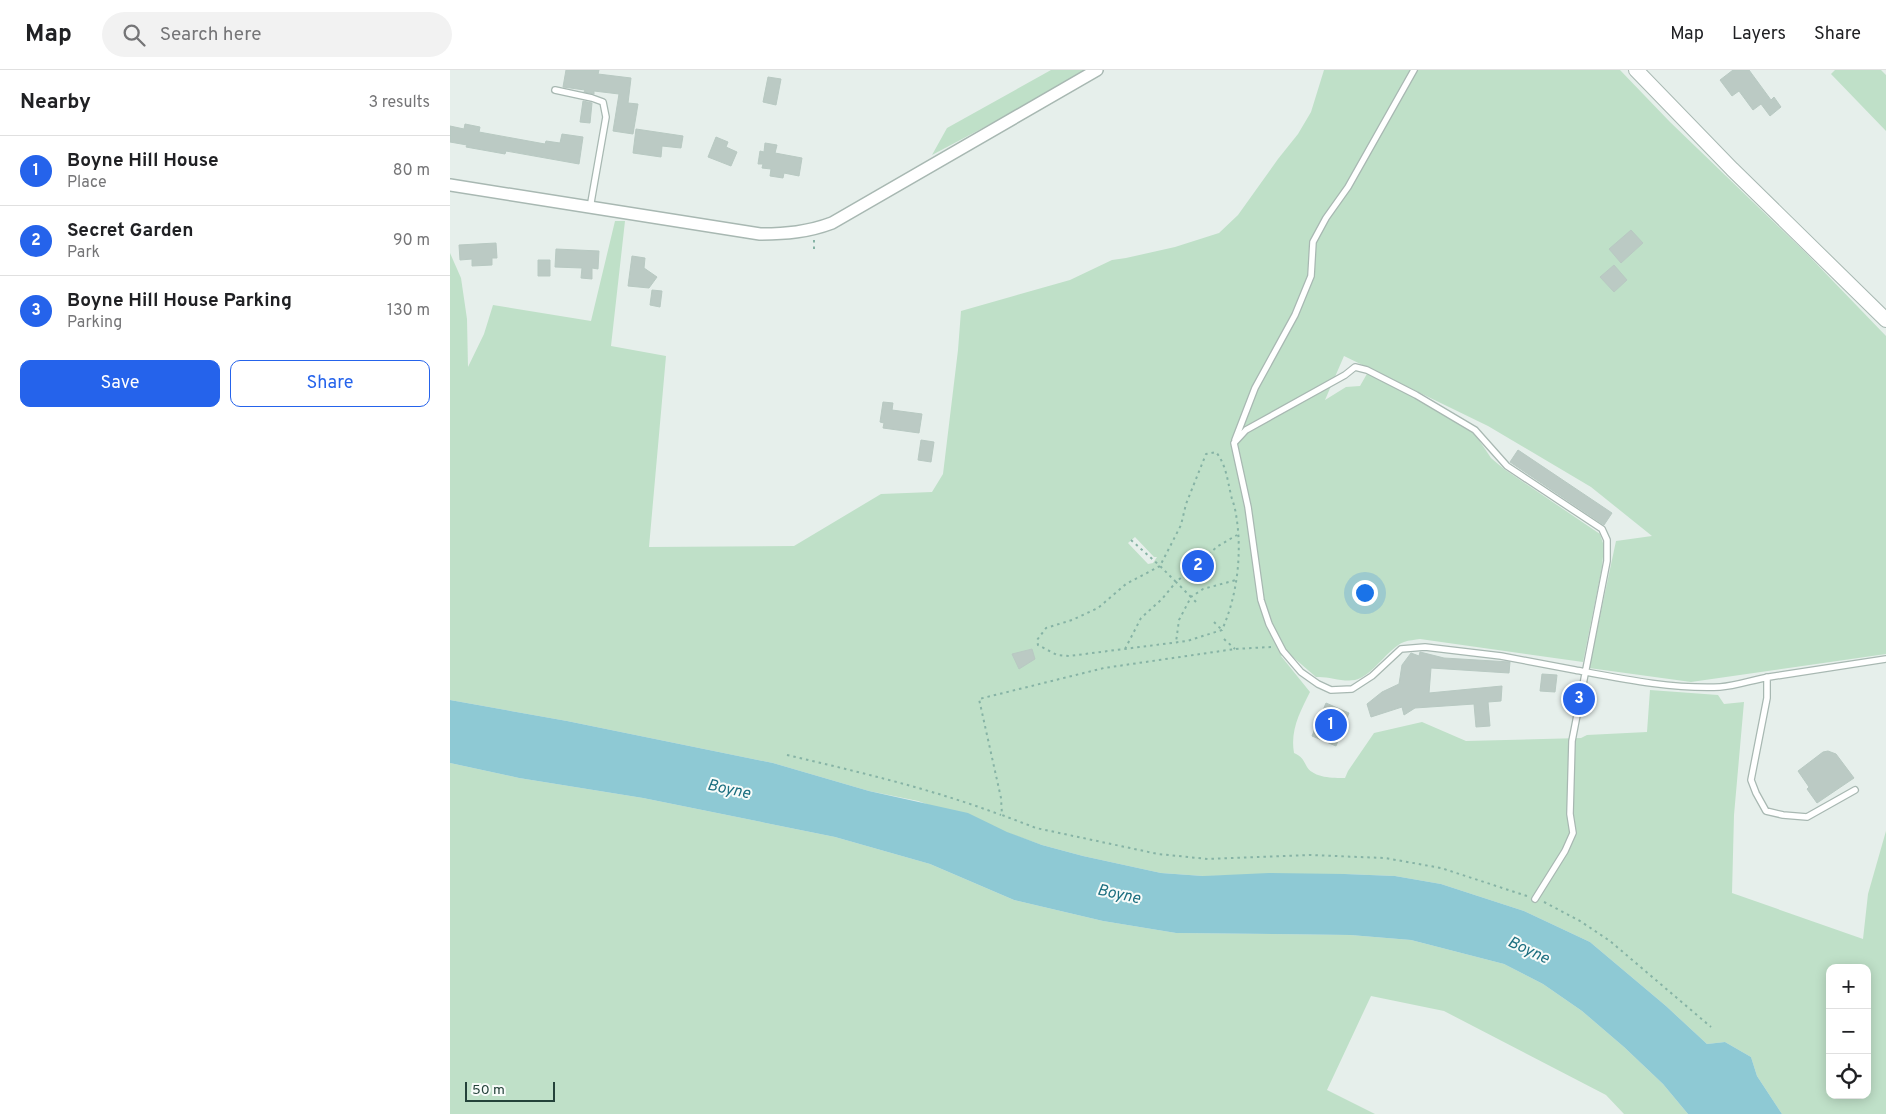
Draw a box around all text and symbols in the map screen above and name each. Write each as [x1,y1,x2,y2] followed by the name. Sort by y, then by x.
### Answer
[102,12,452,57] search box
[25,20,72,50] text: Map
[120,21,148,49] icon: search
[160,23,261,47] text: Search here
[1670,23,1704,46] text: Map
[1732,23,1786,46] text: Layers
[1814,23,1861,46] text: Share
[20,89,91,116] text: Nearby
[368,93,430,113] text: 3 results
[67,149,219,173] text: Boyne Hill House
[33,161,39,181] text: 1
[393,161,430,181] text: 80 m
[67,173,107,193] text: Place
[67,219,194,243] text: Secret Garden
[31,231,41,251] text: 2
[393,231,430,251] text: 90 m
[67,243,100,263] text: Park
[67,289,292,313] text: Boyne Hill House Parking
[31,301,41,321] text: 3
[387,301,430,321] text: 130 m
[67,313,122,333] text: Parking
[20,360,220,407] button: Save
[230,360,430,407] button: Share
[1182,547,1214,585] pin: 2
[1352,580,1378,606] your location
[1563,680,1595,718] pin: 3
[1315,706,1347,744] pin: 1
[705,776,753,804] water label: Boyne
[1095,881,1143,909] water label: Boyne
[1504,933,1553,969] water label: Boyne
[1826,964,1871,1099] map controls
[1826,964,1871,1009] button: +
[1826,1009,1871,1054] button: −
[1826,1054,1871,1099] button: locate
[465,1079,555,1102] scale bar
[472,1082,505,1099] text: 50 m

